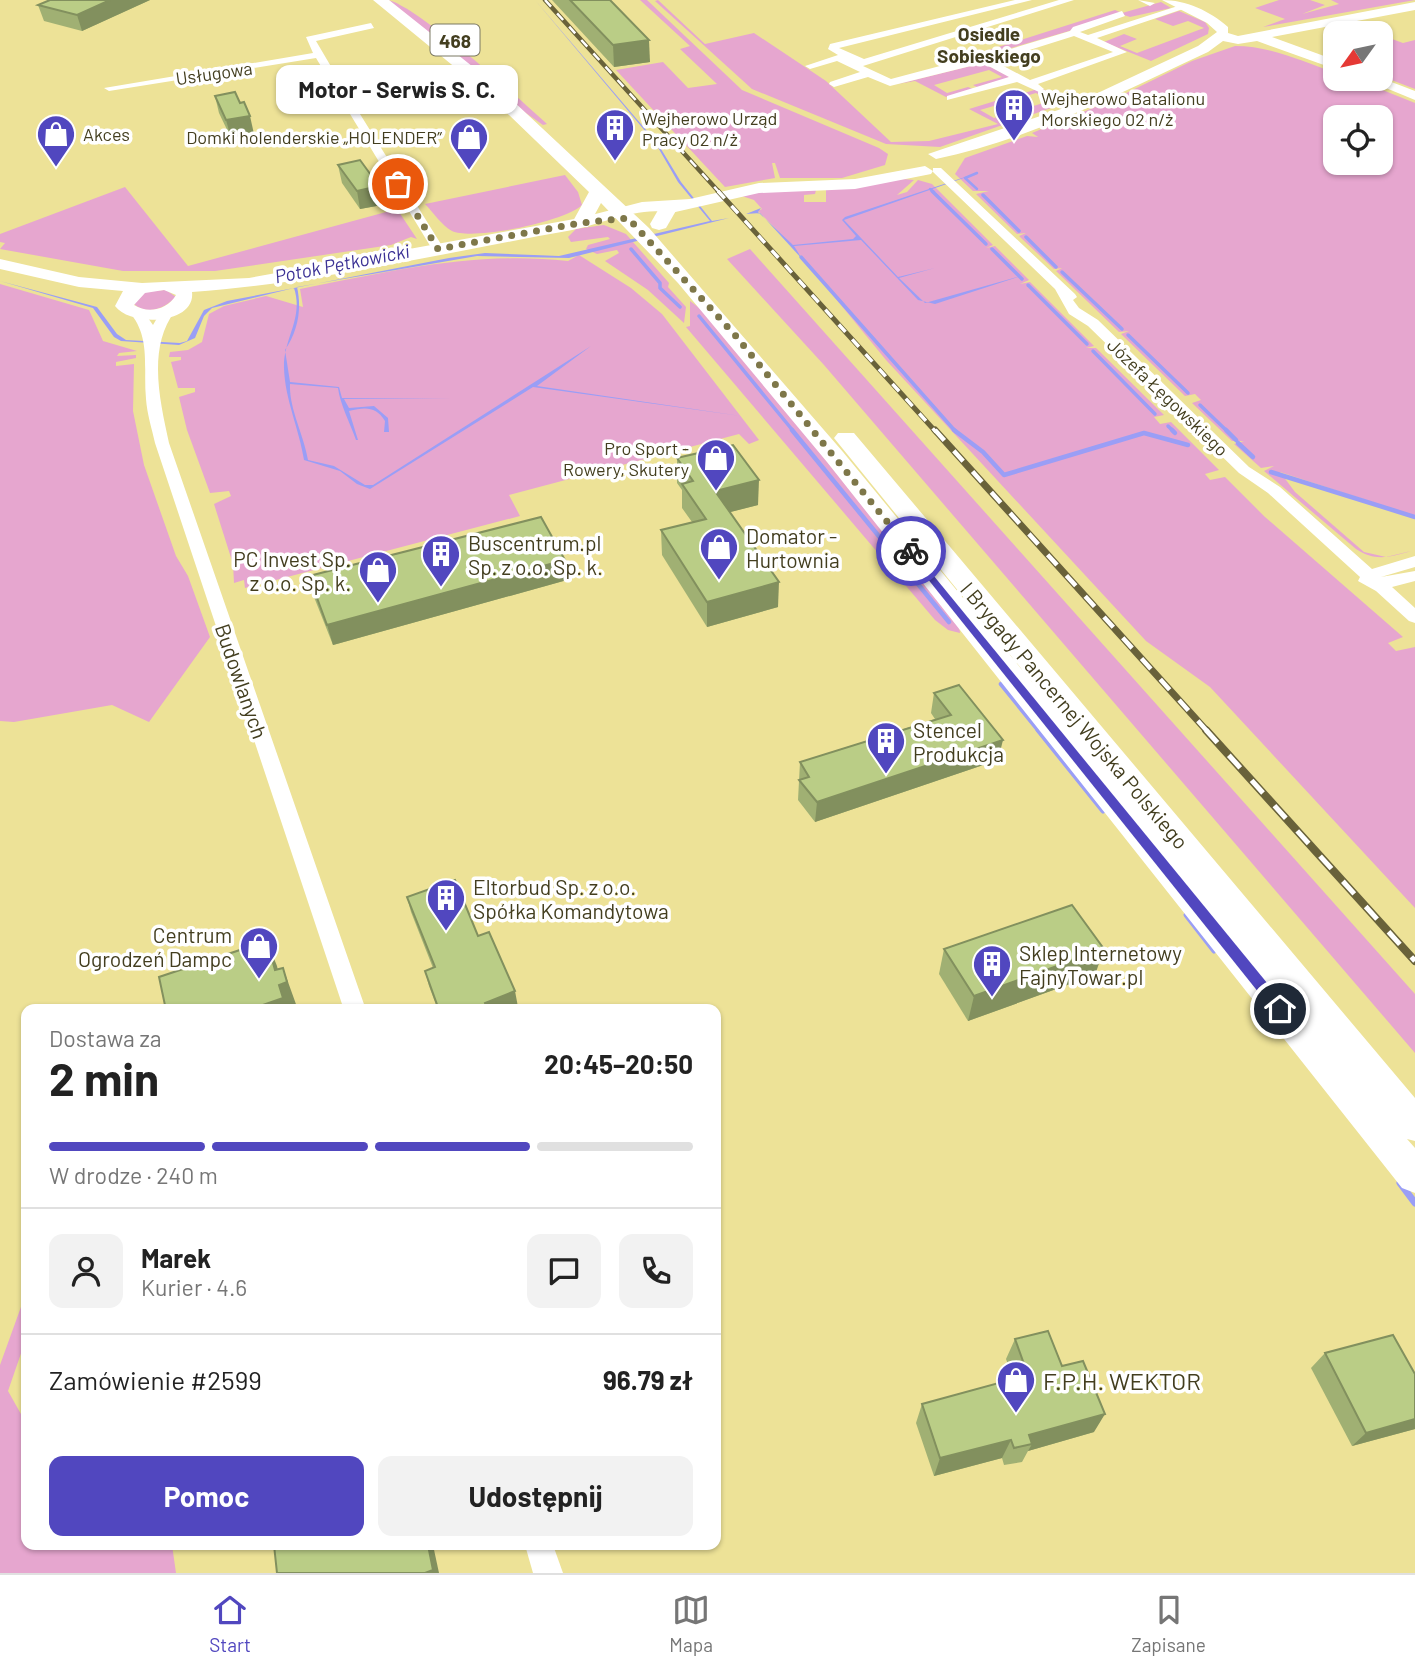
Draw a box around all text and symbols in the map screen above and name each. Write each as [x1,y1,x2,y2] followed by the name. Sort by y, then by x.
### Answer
[1323,21,1393,91] north arrow
[1323,21,1393,175] map controls
[937,22,1041,67] district label: Osiedle Sobieskiego
[430,24,480,56] road number: 468
[174,57,254,89] street label: Usługowa
[277,65,519,114] callout: Motor - Serwis S. C.
[298,75,496,103] text: Motor - Serwis S. C.
[993,87,1035,142] building icon: Wejherowo Batalionu Morskiego 02 n/ż
[1041,87,1205,130] place label: Wejherowo Batalionu Morskiego 02 n/ż
[1323,105,1393,175] button: locate
[594,107,636,162] building icon: Wejherowo Urząd Pracy 02 n/ż
[642,107,777,150] place label: Wejherowo Urząd Pracy 02 n/ż
[35,113,77,168] shop icon: Akces
[448,116,490,171] shop icon: Domki holenderskie „HOLENDER”
[83,123,130,145] place label: Akces
[186,126,442,148] place label: Domki holenderskie „HOLENDER”
[368,154,428,214] pin
[379,165,417,203] icon: bag
[273,239,412,287] water label: Potok Pętkowicki
[1103,334,1233,460] street label: Józefa Łęgowskiego
[563,437,689,480] place label: Pro Sport - Rowery, Skutery
[695,437,737,492] shop icon: Pro Sport - Rowery, Skutery
[876,516,946,586] courier
[746,523,840,572] place label: Domator - Hurtownia
[698,526,740,581] shop icon: Domator - Hurtownia
[468,530,603,579] place label: Buscentrum.pl Sp. z o.o. Sp. k.
[892,532,930,570] icon: bike
[420,533,462,588] building icon: Buscentrum.pl Sp. z o.o. Sp. k.
[233,546,351,595] place label: PC Invest Sp. z o.o. Sp. k.
[357,549,399,604] shop icon: PC Invest Sp. z o.o. Sp. k.
[956,576,1194,854] street label: I Brygady Pancernej Wojska Polskiego
[211,620,273,742] street label: Budowlanych
[913,717,1004,766] place label: Stencel Produkcja
[865,720,907,775] building icon: Stencel Produkcja
[473,874,669,923] place label: Eltorbud Sp. z o.o. Spółka Komandytowa
[425,877,467,932] building icon: Eltorbud Sp. z o.o. Spółka Komandytowa
[78,922,232,971] place label: Centrum Ogrodzeń Dampc
[238,925,280,980] shop icon: Centrum Ogrodzeń Dampc
[1019,940,1182,989] place label: Sklep Internetowy FajnyTowar.pl
[971,943,1013,998] building icon: Sklep Internetowy FajnyTowar.pl
[1250,979,1310,1039] pin
[1261,990,1299,1028] icon: home
[49,1024,161,1052] text: Dostawa za
[544,1048,693,1079] text: 20:45–20:50
[49,1050,159,1105] text: 2 min
[49,1161,218,1189] text: W drodze · 240 m
[49,1234,123,1308] button: person
[527,1234,601,1308] button: chat
[619,1234,693,1308] button: phone
[141,1242,211,1273] text: Marek
[141,1273,247,1301] text: Kurier · 4.6
[995,1359,1037,1414] shop icon: F.P.H. WEKTOR
[49,1364,262,1395] text: Zamówienie #2599
[603,1364,693,1395] text: 96.79 zł
[1043,1366,1201,1395] place label: F.P.H. WEKTOR
[49,1456,364,1536] button: Pomoc
[378,1456,693,1536] button: Udostępnij
[209,1591,251,1656] tab: Start
[669,1591,713,1656] tab: Mapa
[1131,1591,1206,1656] tab: Zapisane

